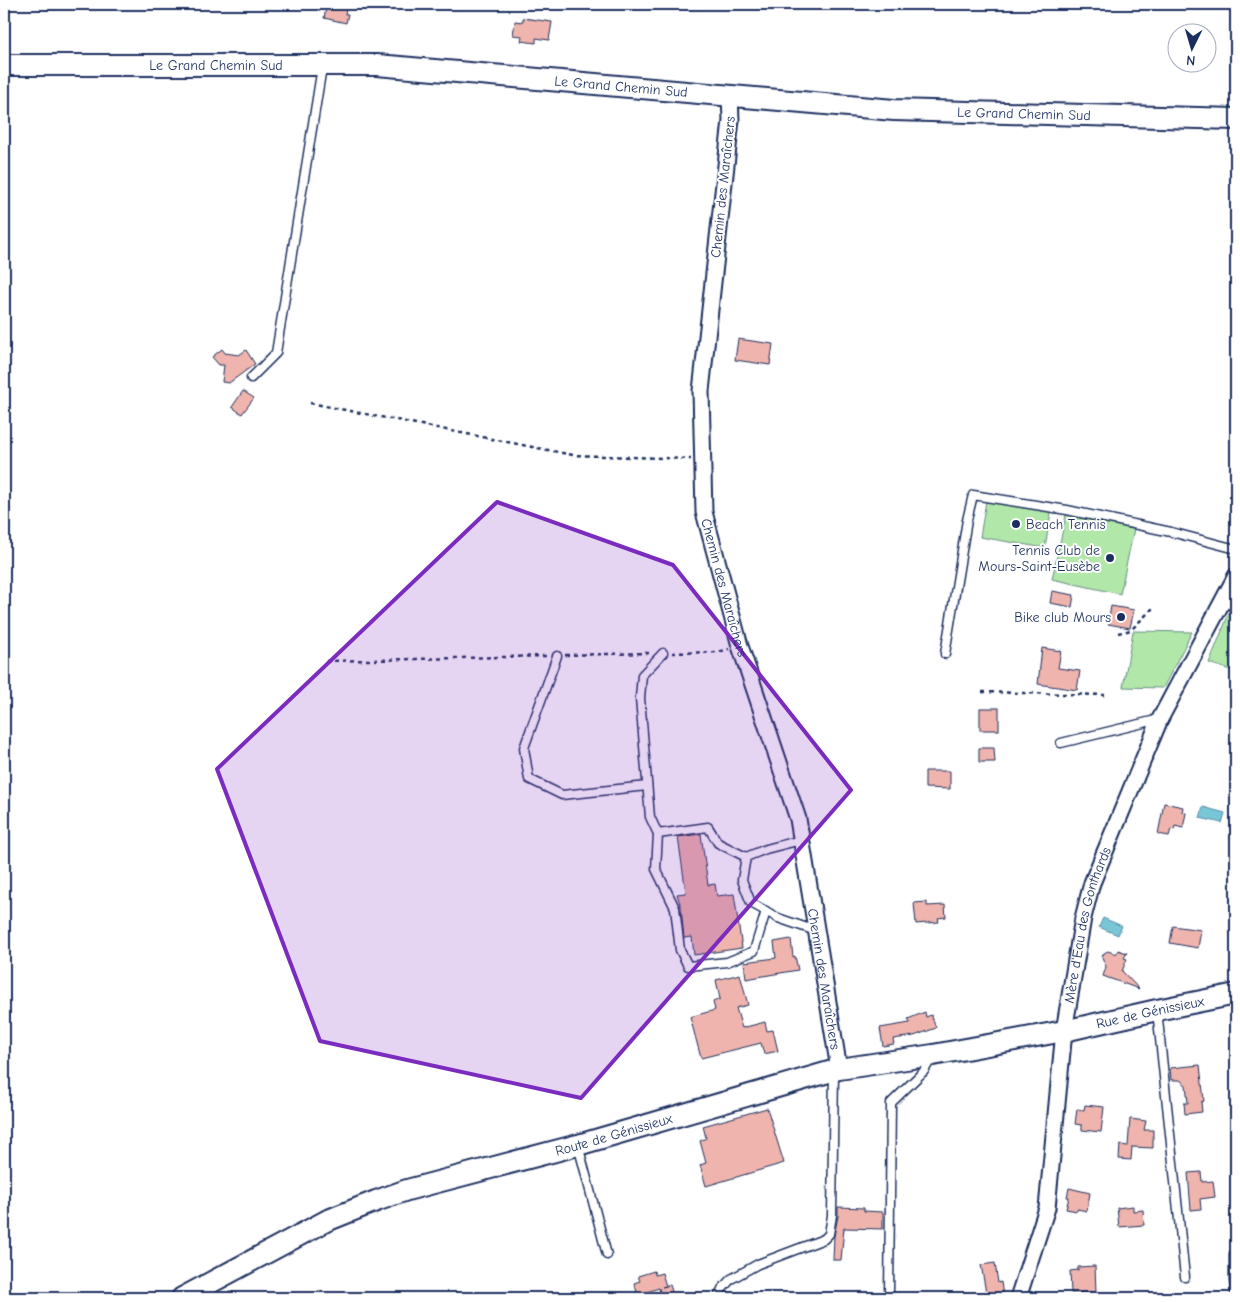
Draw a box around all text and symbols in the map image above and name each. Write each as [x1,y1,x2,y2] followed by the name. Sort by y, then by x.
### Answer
[1168,22,1218,72] north arrow
[1186,52,1196,69] text: N
[149,57,283,74] street label: Le Grand Chemin Sud
[554,72,688,101] street label: Le Grand Chemin Sud
[957,103,1091,124] street label: Le Grand Chemin Sud
[707,115,739,259] street label: Chemin des Maraîchers
[1026,516,1106,533] place label: Beach Tennis
[698,517,752,659] street label: Chemin des Maraîchers
[1010,518,1022,530] marker: Beach Tennis
[978,542,1100,575] place label: Tennis Club de Mours-Saint-Eusèbe
[1104,552,1116,564] marker: Tennis Club de Mours-Saint-Eusèbe
[1014,609,1111,626] place label: Bike club Mours
[1115,611,1127,623] marker: Bike club Mours
[1060,844,1115,1005] street label: Mère d'Eau des Gonthards
[804,907,844,1051] street label: Chemin des Maraîchers
[1094,992,1206,1032] street label: Rue de Génissieux
[553,1109,674,1159] street label: Route de Génissieux

